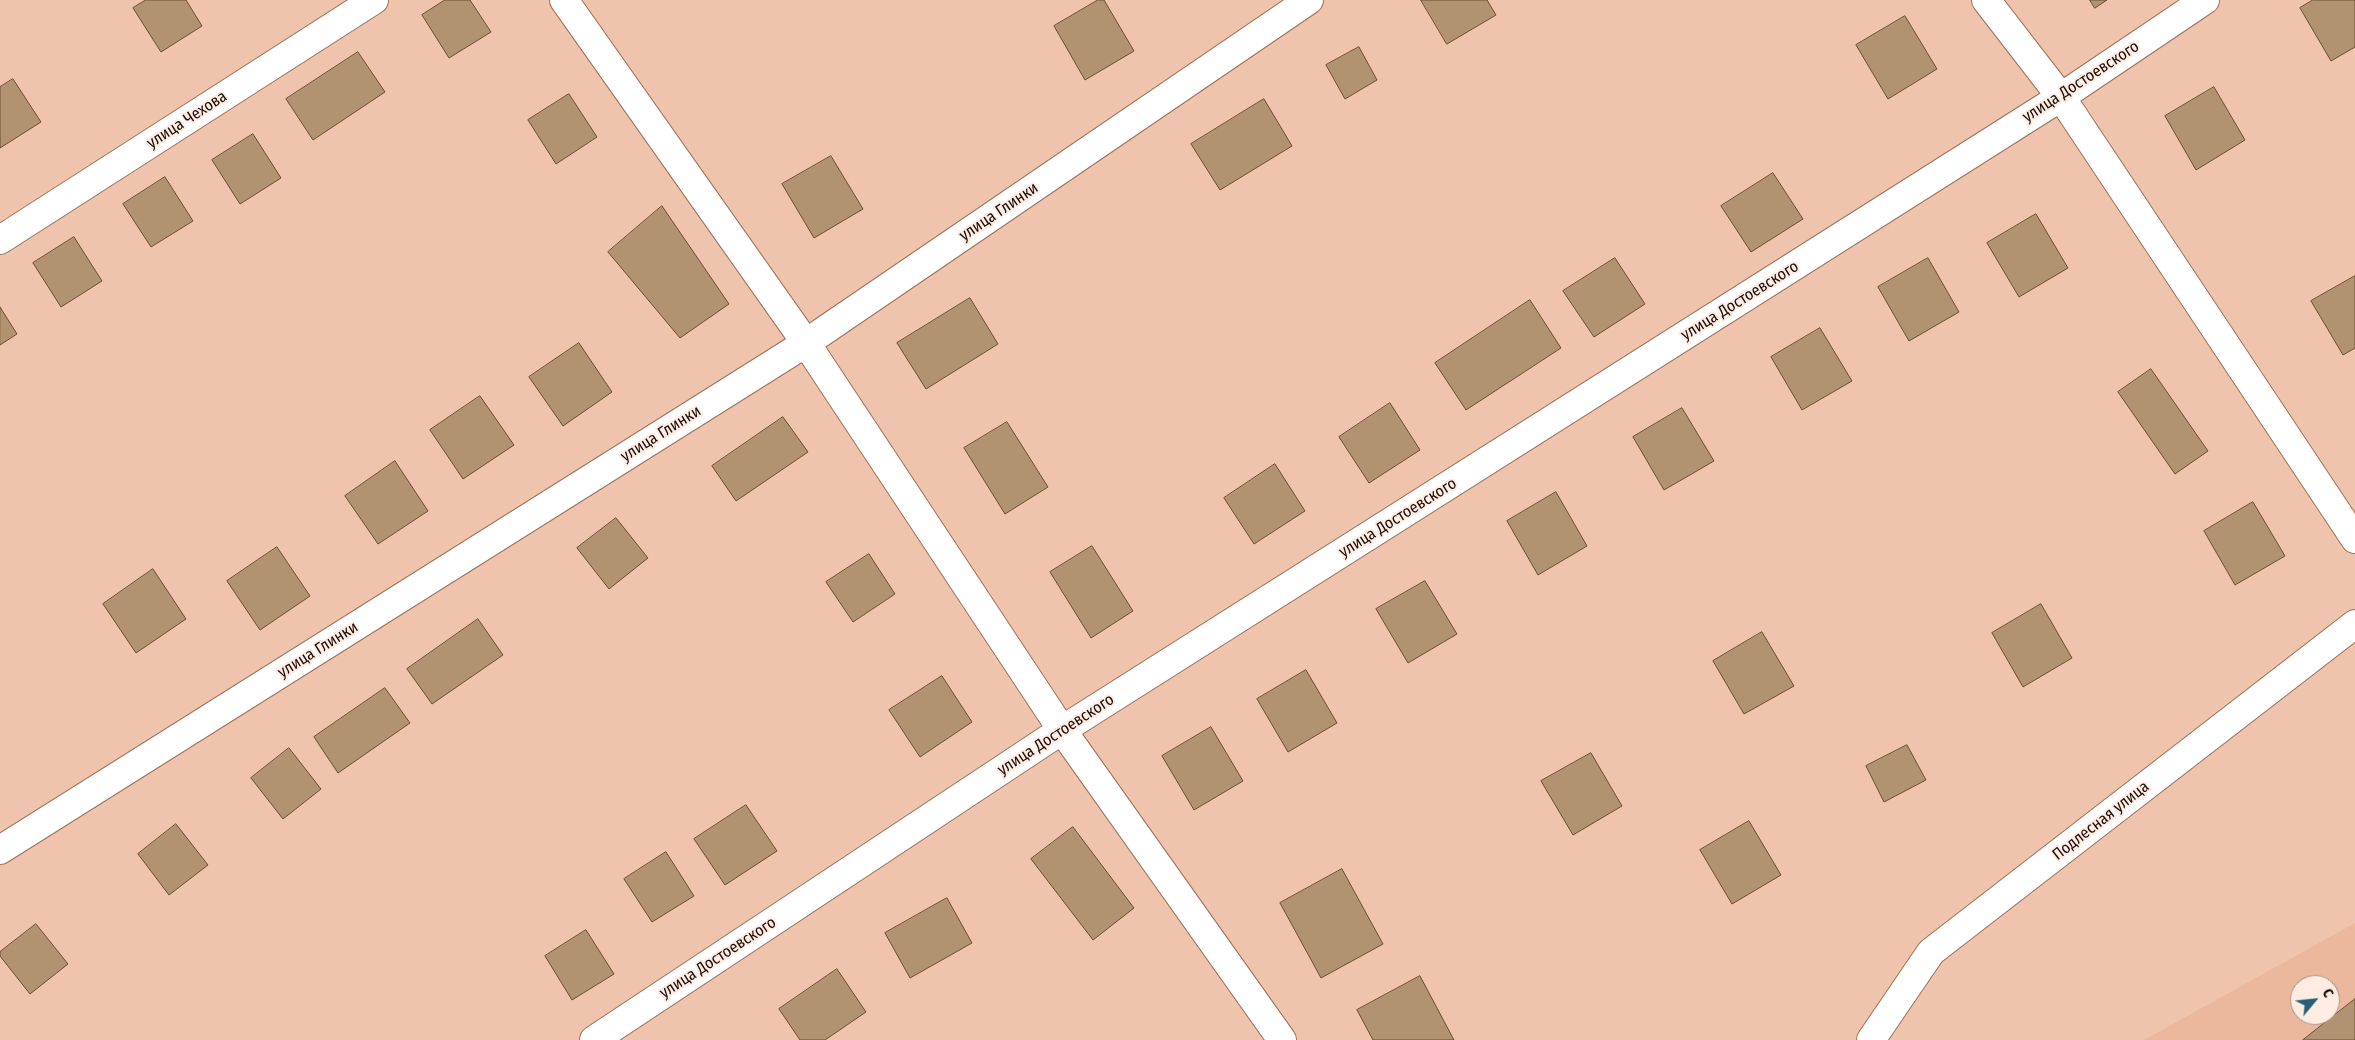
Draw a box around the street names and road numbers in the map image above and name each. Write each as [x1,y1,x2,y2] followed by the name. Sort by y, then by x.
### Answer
[2019,37,2143,127] street label: улица Достоевского
[143,87,231,153] street label: улица Чехова
[956,179,1042,245] street label: улица Глинки
[1678,257,1802,345] street label: улица Достоевского
[617,402,705,466] street label: улица Глинки
[1336,474,1460,562] street label: улица Достоевского
[274,618,362,682] street label: улица Глинки
[994,690,1118,780] street label: улица Достоевского
[2049,777,2153,865] street label: Подлесная улица
[656,913,780,1003] street label: улица Достоевского

